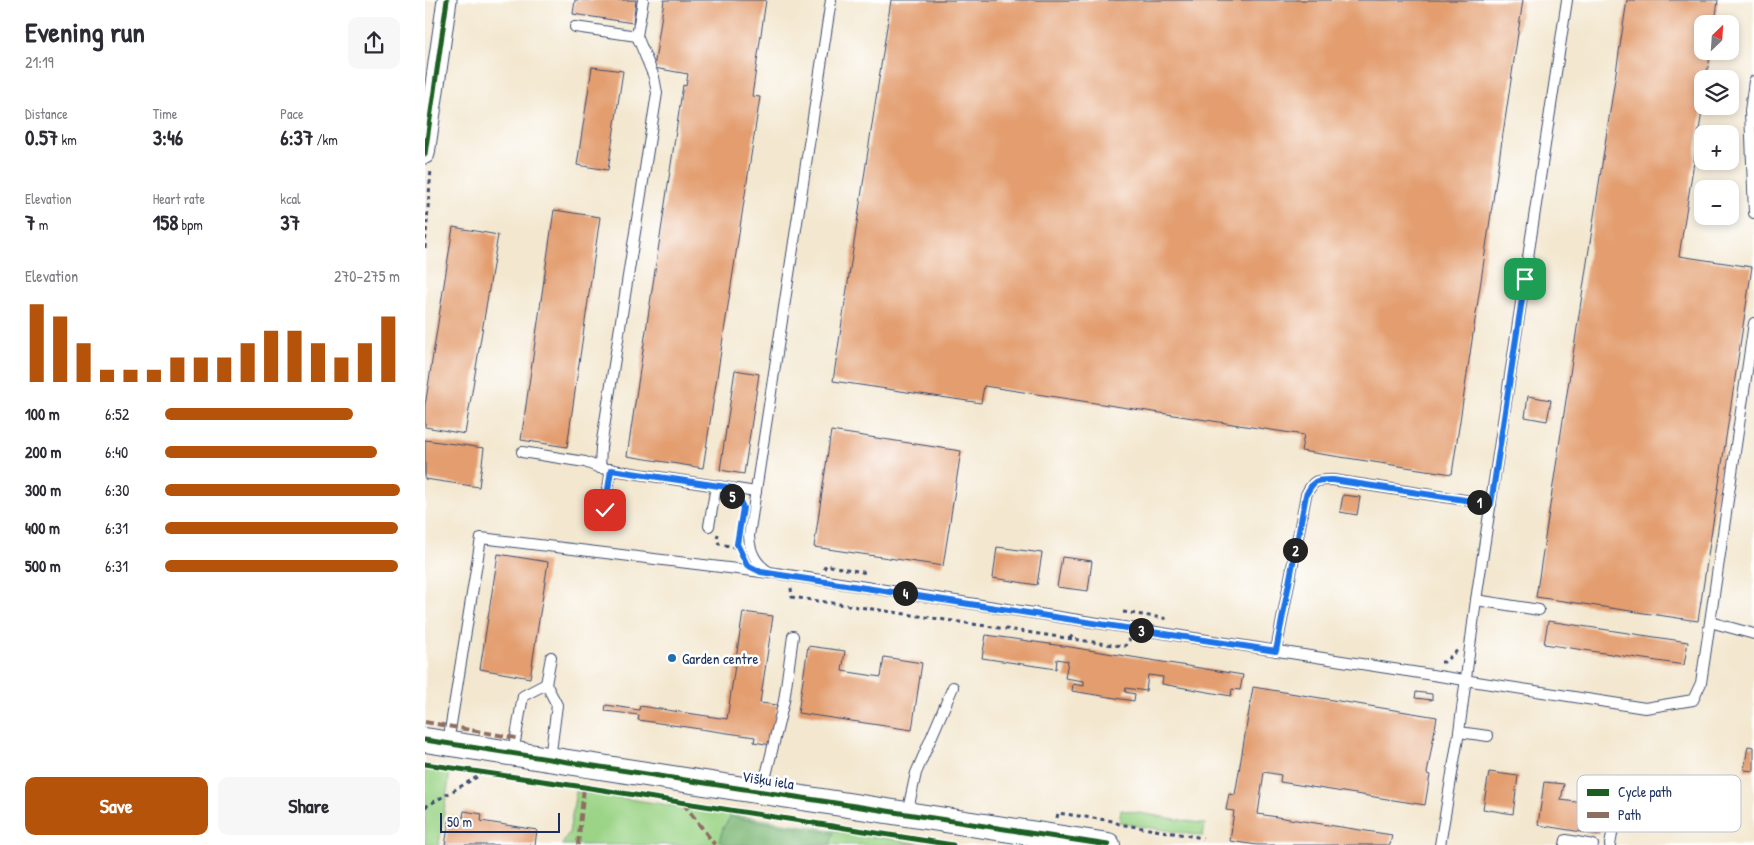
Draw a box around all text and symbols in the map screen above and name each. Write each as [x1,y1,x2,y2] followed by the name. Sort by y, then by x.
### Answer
[25,13,145,51] text: Evening run
[1694,15,1739,60] north arrow
[1694,15,1739,225] map controls
[348,17,400,69] button: share
[25,51,54,73] text: 21:19
[1694,70,1739,115] button: layers
[25,104,68,123] text: Distance
[153,104,177,123] text: Time
[280,104,304,123] text: Pace
[25,123,58,152] text: 0.57
[153,123,183,152] text: 3:46
[280,123,313,152] text: 6:37
[1694,125,1739,170] button: +
[58,130,77,149] text: km
[313,130,338,149] text: /km
[1694,180,1739,225] button: −
[25,189,72,208] text: Elevation
[153,189,205,208] text: Heart rate
[280,189,301,208] text: kcal
[25,208,35,237] text: 7
[153,208,178,237] text: 158
[280,208,300,237] text: 37
[35,215,48,234] text: m
[178,215,203,234] text: bpm
[1504,258,1546,300] pin
[25,265,78,287] text: Elevation
[334,265,400,287] text: 270–275 m
[1511,265,1539,293] icon: arrive
[25,403,60,425] text: 100 m
[105,403,129,425] text: 6:52
[25,441,61,463] text: 200 m
[105,441,128,463] text: 6:40
[25,479,61,501] text: 300 m
[105,479,129,501] text: 6:30
[719,484,745,508] pin: 5
[730,487,735,506] text: 5
[584,489,626,531] pin
[1467,490,1491,514] pin: 1
[1477,493,1482,512] text: 1
[591,496,619,524] icon: check
[25,517,60,539] text: 400 m
[105,517,128,539] text: 6:31
[1283,538,1307,562] pin: 2
[1292,541,1299,560] text: 2
[25,555,61,577] text: 500 m
[105,555,128,577] text: 6:31
[893,580,917,606] pin: 4
[903,584,908,603] text: 4
[1129,618,1153,642] pin: 3
[1138,621,1145,640] text: 3
[682,648,758,669] place label: Garden centre
[666,652,678,664] marker: Garden centre
[740,766,796,794] street label: Višķu iela
[1577,775,1741,832] legend
[25,777,208,835] button: Save
[218,777,400,835] button: Share
[1618,782,1672,802] text: Cycle path
[1618,805,1641,824] text: Path
[440,810,560,833] scale bar
[447,812,472,831] text: 50 m

